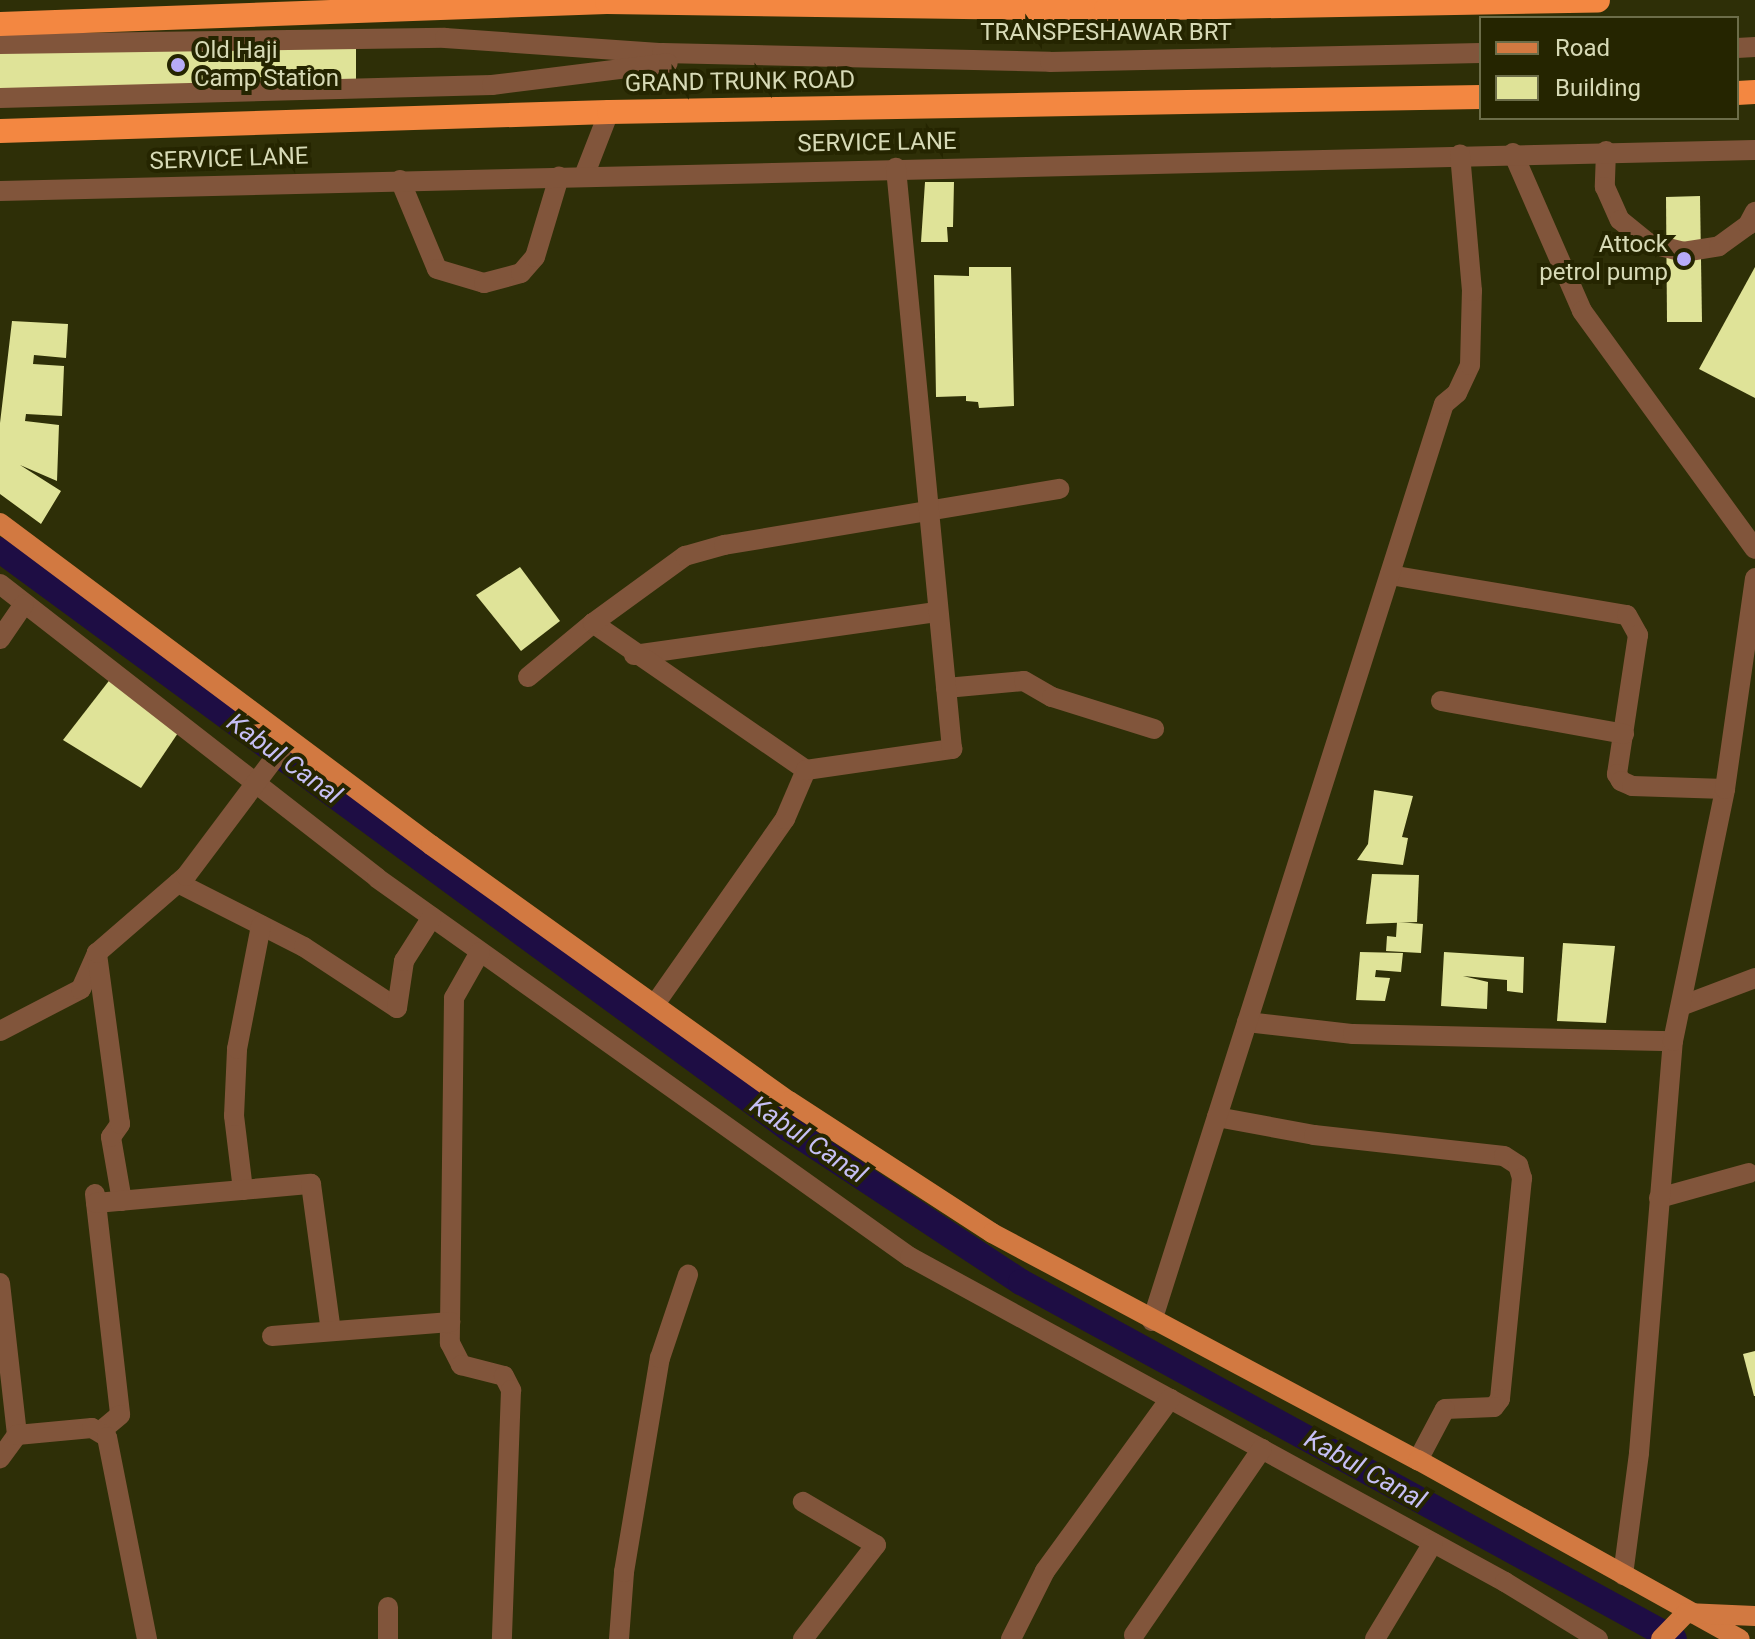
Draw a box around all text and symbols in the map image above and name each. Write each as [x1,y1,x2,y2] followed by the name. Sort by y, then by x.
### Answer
[1479,16,1739,120] legend
[980,19,1232,47] street label: TRANSPESHAWAR BRT
[1555,34,1610,62] text: Road
[194,37,339,93] place label: Old Haji Camp Station
[169,56,187,74] marker: Old Haji Camp Station
[624,66,856,98] street label: GRAND TRUNK ROAD
[1555,74,1641,102] text: Building
[797,127,957,159] street label: SERVICE LANE
[149,142,309,176] street label: SERVICE LANE
[1539,231,1668,287] place label: Attock petrol pump
[1675,250,1693,268] marker: Attock petrol pump
[221,707,347,811] water label: Kabul Canal
[744,1090,872,1190] water label: Kabul Canal
[1299,1424,1431,1516] water label: Kabul Canal

